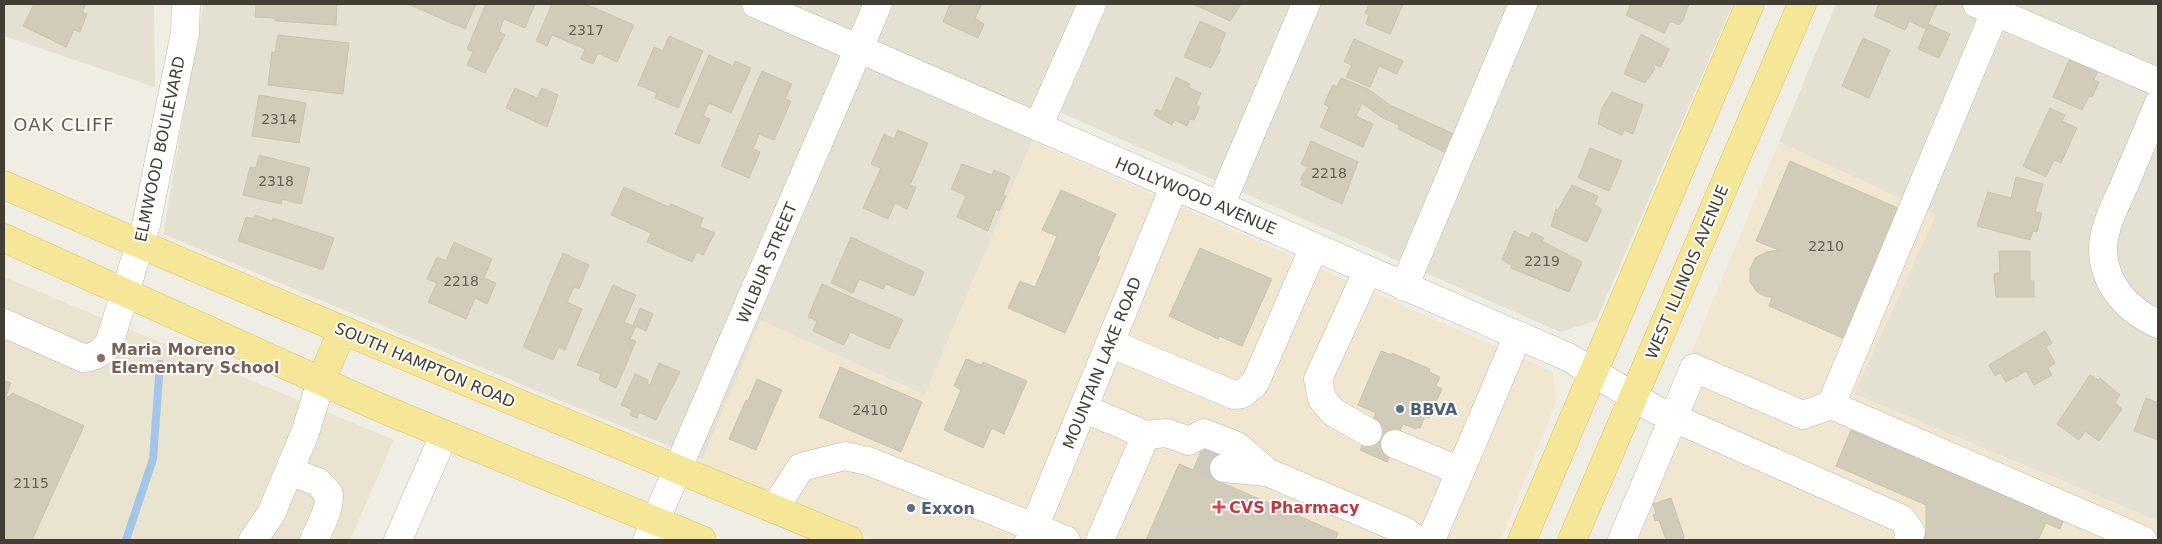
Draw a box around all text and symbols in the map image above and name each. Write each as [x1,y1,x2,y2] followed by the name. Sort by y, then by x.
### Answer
[568,22,604,38] house number: 2317
[131,54,189,244] street label: ELMWOOD BOULEVARD
[261,111,297,127] house number: 2314
[13,114,115,135] district label: OAK CLIFF
[1113,153,1279,239] street label: HOLLYWOOD AVENUE
[1311,165,1347,181] house number: 2218
[258,173,294,189] house number: 2318
[1642,182,1732,362] street label: WEST ILLINOIS AVENUE
[733,200,801,326] street label: WILBUR STREET
[1808,238,1844,254] house number: 2210
[1524,253,1560,269] house number: 2219
[443,273,479,289] house number: 2218
[1059,274,1145,452] street label: MOUNTAIN LAKE ROAD
[332,318,518,412] street label: SOUTH HAMPTON ROAD
[111,340,279,377] place label: Maria Moreno Elementary School
[95,352,107,364] marker: Maria Moreno Elementary School
[1410,400,1458,419] place label: BBVA
[852,402,888,418] house number: 2410
[1394,403,1406,415] marker: BBVA
[13,475,49,491] house number: 2115
[1229,498,1360,517] place label: CVS Pharmacy
[921,499,975,518] place label: Exxon
[1213,501,1225,513] marker: CVS Pharmacy
[905,502,917,514] marker: Exxon

